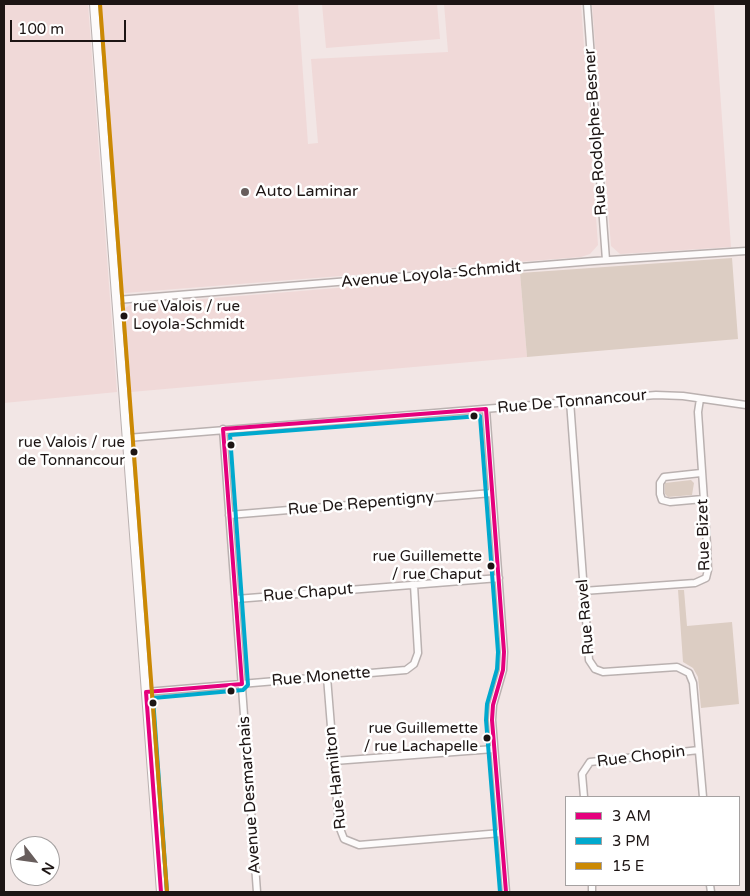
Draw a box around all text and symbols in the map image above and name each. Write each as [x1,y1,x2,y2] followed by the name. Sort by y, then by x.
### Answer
[12,10,129,42] scale bar
[18,20,64,38] text: 100 m
[581,48,611,216] street label: Rue Rodolphe-Besner
[255,182,358,202] place label: Auto Laminar
[239,186,251,198] marker: Auto Laminar
[340,258,522,292] street label: Avenue Loyola-Schmidt
[133,298,245,333] place label: rue Valois / rue Loyola-Schmidt
[119,311,129,321] marker: rue Valois / rue Loyola-Schmidt
[496,386,648,418] street label: Rue De Tonnancour
[469,411,479,421] unlabelled marker
[18,434,125,469] place label: rue Valois / rue de Tonnancour
[226,440,236,450] unlabelled marker
[129,447,139,457] marker: rue Valois / rue de Tonnancour
[287,488,435,520] street label: Rue De Repentigny
[693,498,715,572] street label: Rue Bizet
[372,548,482,583] place label: rue Guillemette / rue Chaput
[486,561,496,571] marker: rue Guillemette / rue Chaput
[573,578,599,656] street label: Rue Ravel
[262,580,354,606] street label: Rue Chaput
[271,663,371,691] street label: Rue Monette
[226,686,236,696] unlabelled marker
[148,698,158,708] unlabelled marker
[235,715,265,875] street label: Avenue Desmarchais
[364,720,478,755] place label: rue Guillemette / rue Lachapelle
[321,726,351,830] street label: Rue Hamilton
[482,733,492,743] marker: rue Guillemette / rue Lachapelle
[596,742,686,772] street label: Rue Chopin
[565,796,740,886] legend
[612,807,651,825] text: 3 AM
[612,832,650,850] text: 3 PM
[10,836,60,886] north arrow
[612,857,644,875] text: 15 E
[37,859,58,877] text: N

